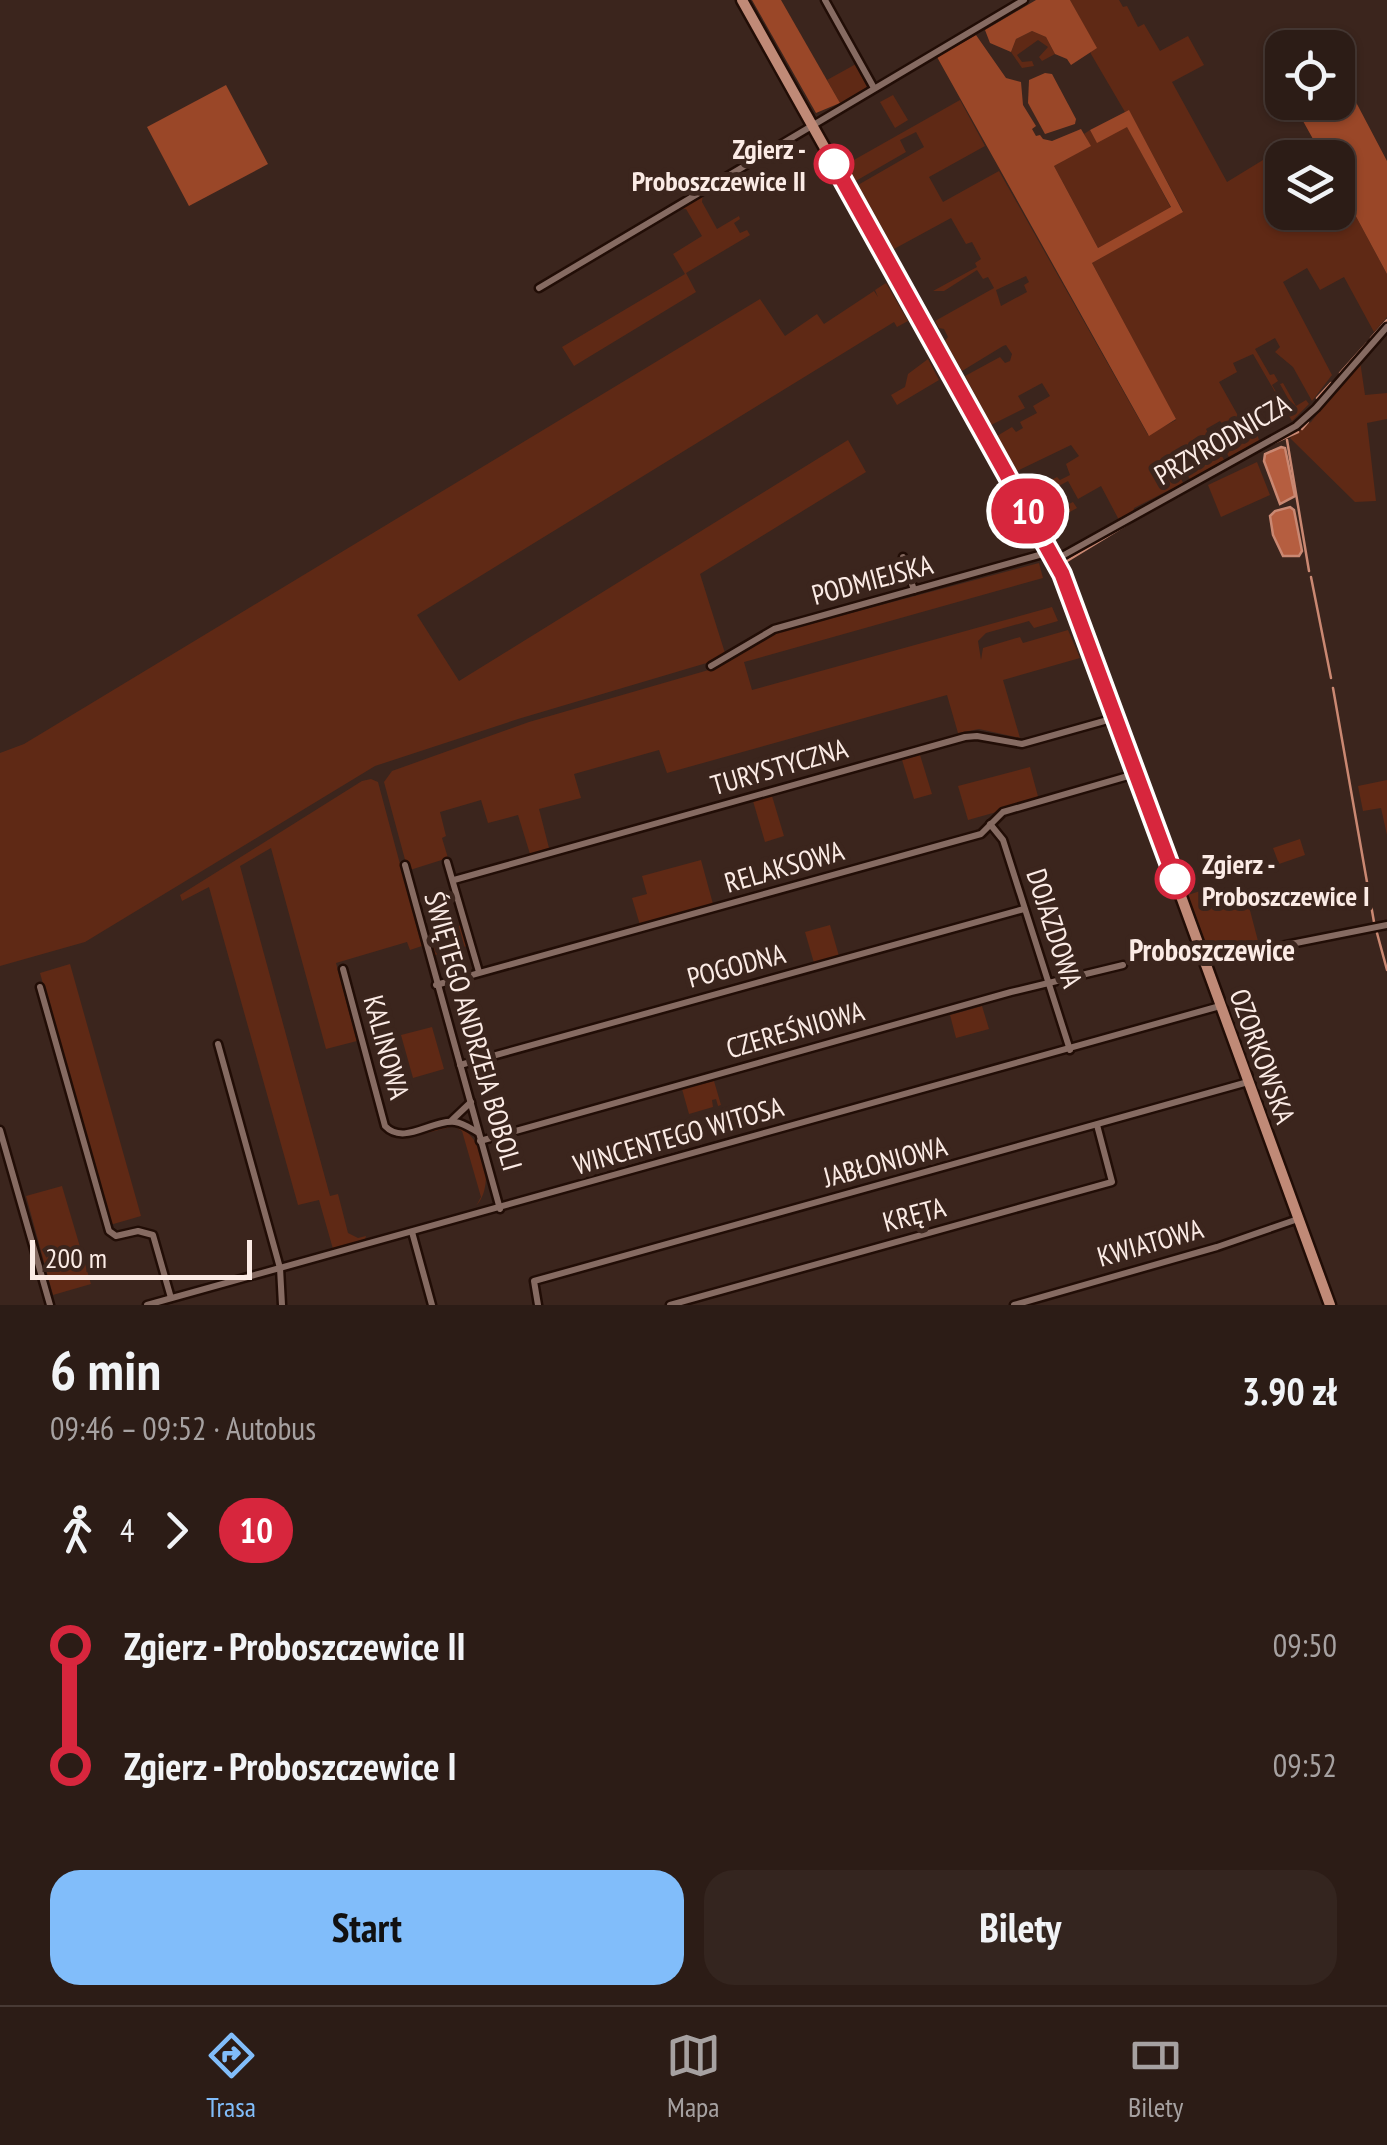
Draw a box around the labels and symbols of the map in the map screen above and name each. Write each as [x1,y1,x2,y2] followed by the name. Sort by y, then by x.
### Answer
[632,130,806,199] place label: Zgierz - Proboszczewice II
[815,145,853,183] marker: Zgierz - Proboszczewice II
[1147,385,1297,493] street label: PRZYRODNICZA
[983,478,1073,544] line badge: 10
[807,545,937,613] street label: PODMIEJSKA
[706,729,852,803] street label: TURYSTYCZNA
[720,831,849,901] street label: RELAKSOWA
[1202,845,1370,914] place label: Zgierz - Proboszczewice I
[1156,860,1194,898] marker: Zgierz - Proboszczewice I
[1018,864,1092,993] street label: DOJAZDOWA
[416,887,532,1175] street label: ŚWIĘTEGO ANDRZEJA BOBOLI
[1129,930,1295,969] district label: Proboszczewice
[683,934,790,996] street label: POGODNA
[1222,984,1305,1129] street label: OZORKOWSKA
[355,991,419,1104] street label: KALINOWA
[722,991,869,1066] street label: CZEREŚNIOWA
[569,1087,788,1183] street label: WINCENTEGO WITOSA
[818,1127,952,1196] street label: JABŁONIOWA
[879,1188,950,1240] street label: KRĘTA
[1093,1209,1208,1275] street label: KWIATOWA
[30,1235,252,1280] scale bar

